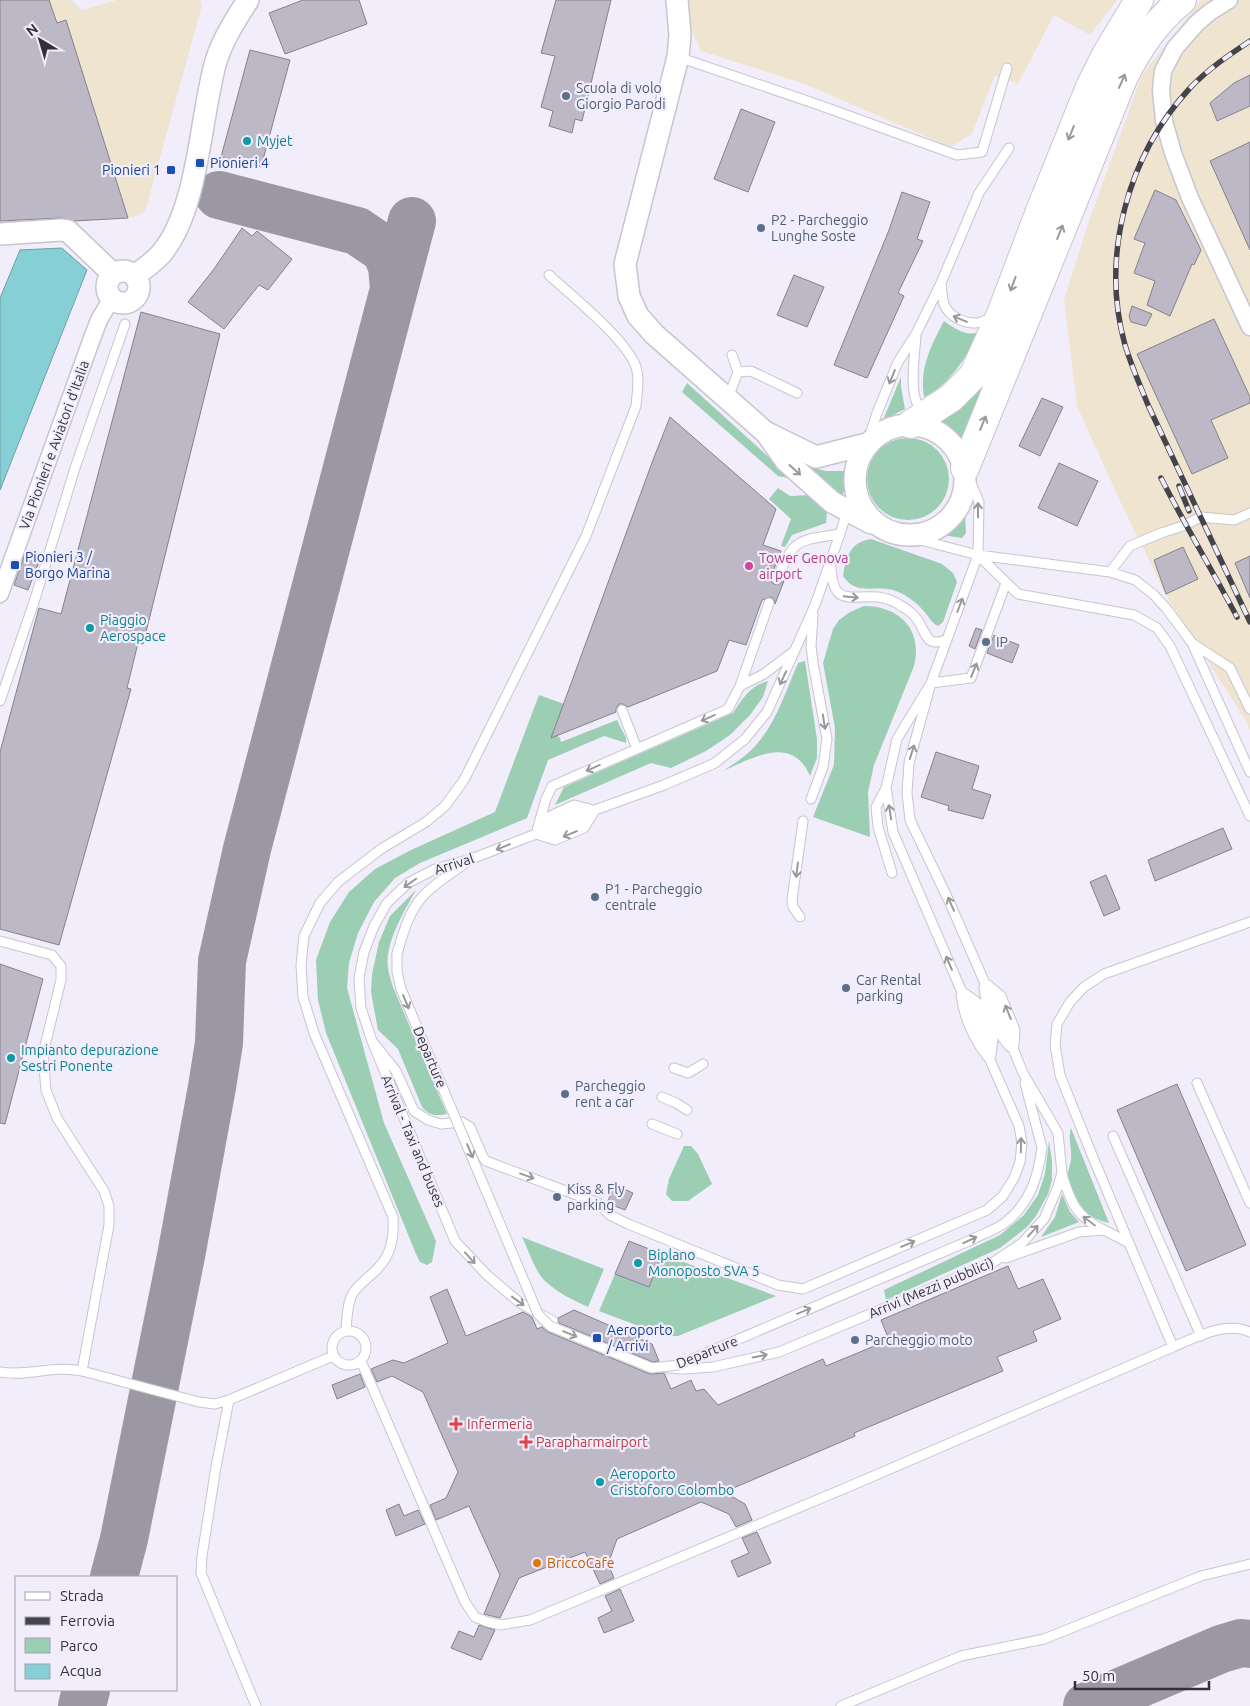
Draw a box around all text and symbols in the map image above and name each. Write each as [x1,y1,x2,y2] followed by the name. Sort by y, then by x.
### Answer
[15,15,65,65] north arrow
[23,20,41,39] text: N
[1117,74,1127,89] one-way arrow
[576,80,666,112] place label: Scuola di volo Giorgio Parodi
[560,90,572,102] marker: Scuola di volo Giorgio Parodi
[1066,125,1075,140] one-way arrow
[257,133,293,149] place label: Myjet
[241,135,253,147] marker: Myjet
[210,155,269,171] place label: Pionieri 4
[194,157,206,169] marker: Pionieri 4
[102,162,161,178] place label: Pionieri 1
[165,164,177,176] marker: Pionieri 1
[771,212,868,244] place label: P2 - Parcheggio Lunghe Soste
[755,222,767,234] marker: P2 - Parcheggio Lunghe Soste
[1056,225,1065,240] one-way arrow
[1007,276,1017,291] one-way arrow
[953,313,968,323] one-way arrow
[16,358,92,532] street label: Via Pionieri e Aviatori d'Italia
[887,369,896,384] one-way arrow
[979,416,988,431] one-way arrow
[789,464,802,476] one-way arrow
[974,502,983,518] one-way arrow
[25,549,110,581] place label: Pionieri 3 / Borgo Marina
[759,550,849,582] place label: Tower Genova airport
[9,559,21,571] marker: Pionieri 3 / Borgo Marina
[743,560,755,572] marker: Tower Genova airport
[843,592,859,602] one-way arrow
[956,598,965,613] one-way arrow
[100,612,166,644] place label: Piaggio Aerospace
[84,622,96,634] marker: Piaggio Aerospace
[996,634,1008,650] place label: IP
[980,636,992,648] marker: IP
[969,663,979,678] one-way arrow
[777,670,787,685] one-way arrow
[701,713,716,723] one-way arrow
[820,714,830,730] one-way arrow
[908,744,918,760] one-way arrow
[586,764,601,774] one-way arrow
[884,804,894,820] one-way arrow
[563,830,578,839] one-way arrow
[496,842,511,852] one-way arrow
[432,850,476,878] street label: Arrival
[792,862,802,878] one-way arrow
[403,878,417,888] one-way arrow
[605,881,702,913] place label: P1 - Parcheggio centrale
[589,891,601,903] marker: P1 - Parcheggio centrale
[945,897,955,912] one-way arrow
[943,956,953,971] one-way arrow
[856,972,921,1004] place label: Car Rental parking
[840,982,852,994] marker: Car Rental parking
[402,994,412,1009] one-way arrow
[1002,1005,1012,1020] one-way arrow
[410,1024,450,1090] street label: Departure
[21,1042,159,1074] place label: Impianto depurazione Sestri Ponente
[5,1052,17,1064] marker: Impianto depurazione Sestri Ponente
[378,1073,448,1209] street label: Arrival - Taxi and buses
[575,1078,646,1110] place label: Parcheggio rent a car
[559,1088,571,1100] marker: Parcheggio rent a car
[1016,1137,1026,1154] one-way arrow
[465,1143,475,1158] one-way arrow
[518,1172,534,1181] one-way arrow
[567,1181,625,1213] place label: Kiss & Fly parking
[551,1191,563,1203] marker: Kiss & Fly parking
[1082,1216,1096,1226] one-way arrow
[1027,1225,1039,1237] one-way arrow
[962,1235,977,1245] one-way arrow
[900,1239,915,1249] one-way arrow
[648,1247,760,1279] place label: Biplano Monoposto SVA 5
[464,1252,476,1265] one-way arrow
[866,1254,996,1322] street label: Arrivi (Mezzi pubblici)
[632,1257,644,1269] marker: Biplano Monoposto SVA 5
[511,1296,525,1306] one-way arrow
[796,1306,811,1316] one-way arrow
[606,1322,673,1354] place label: Aeroporto / Arrivi
[562,1330,577,1340] one-way arrow
[591,1332,603,1344] marker: Aeroporto / Arrivi
[674,1332,740,1372] street label: Departure
[865,1332,973,1348] place label: Parcheggio moto
[849,1334,861,1346] marker: Parcheggio moto
[752,1351,768,1360] one-way arrow
[467,1416,533,1432] place label: Infermeria
[449,1417,463,1431] marker: Infermeria
[536,1434,648,1450] place label: Parapharmairport
[520,1436,532,1448] marker: Parapharmairport
[610,1466,734,1498] place label: Aeroporto Cristoforo Colombo
[594,1476,606,1488] marker: Aeroporto Cristoforo Colombo
[547,1555,615,1571] place label: BriccoCafe
[531,1557,543,1569] marker: BriccoCafe
[15,1576,178,1691] legend
[60,1587,104,1604] text: Strada
[60,1612,115,1629] text: Ferrovia
[60,1637,98,1654] text: Parco
[1075,1658,1209,1690] scale bar
[60,1662,102,1679] text: Acqua
[1082,1667,1115,1684] text: 50 m

